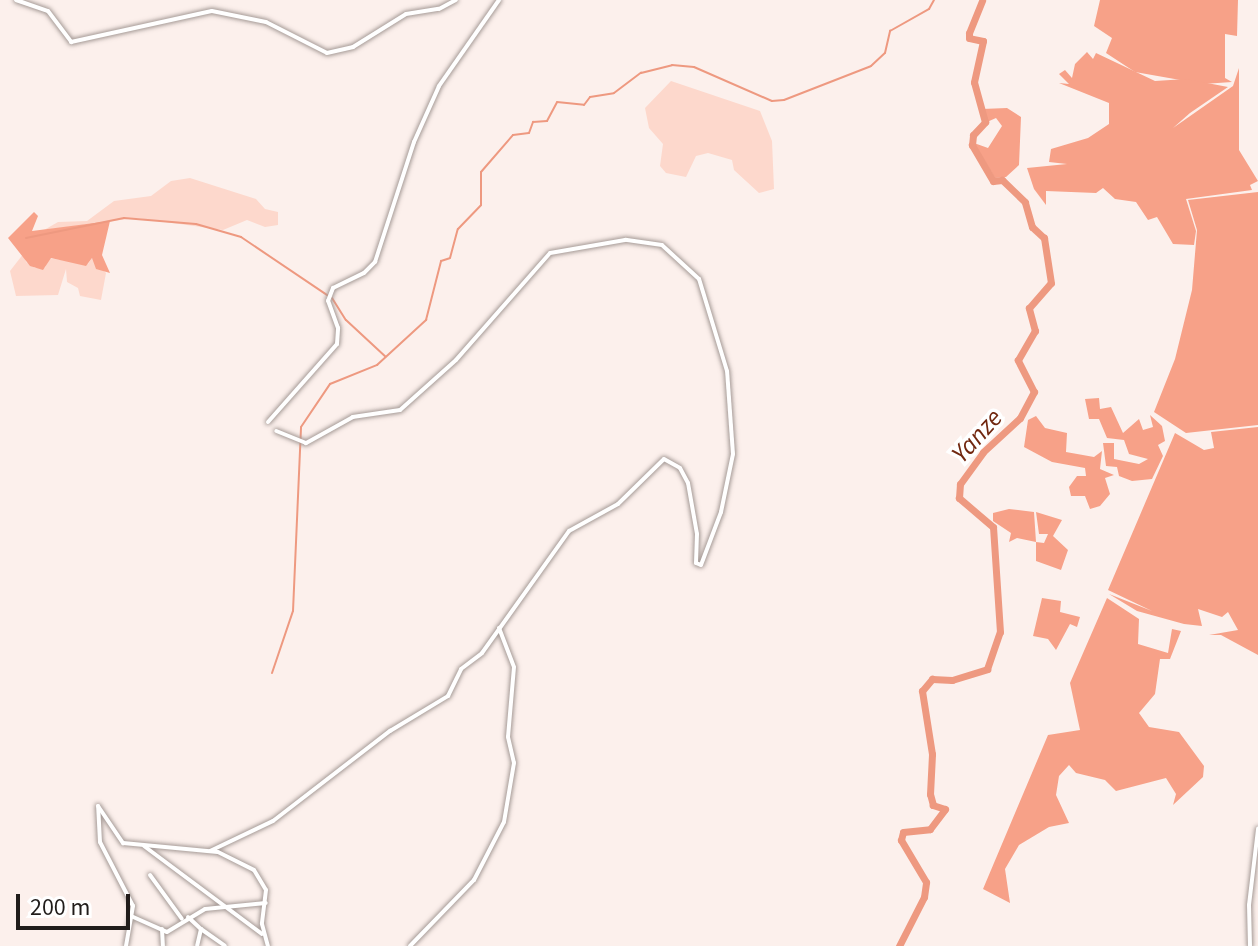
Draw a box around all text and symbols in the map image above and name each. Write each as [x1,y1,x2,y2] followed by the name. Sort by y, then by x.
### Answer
[945,403,1009,469] water label: Yanze
[20,878,134,928] scale bar
[30,890,90,925] text: 200 m

